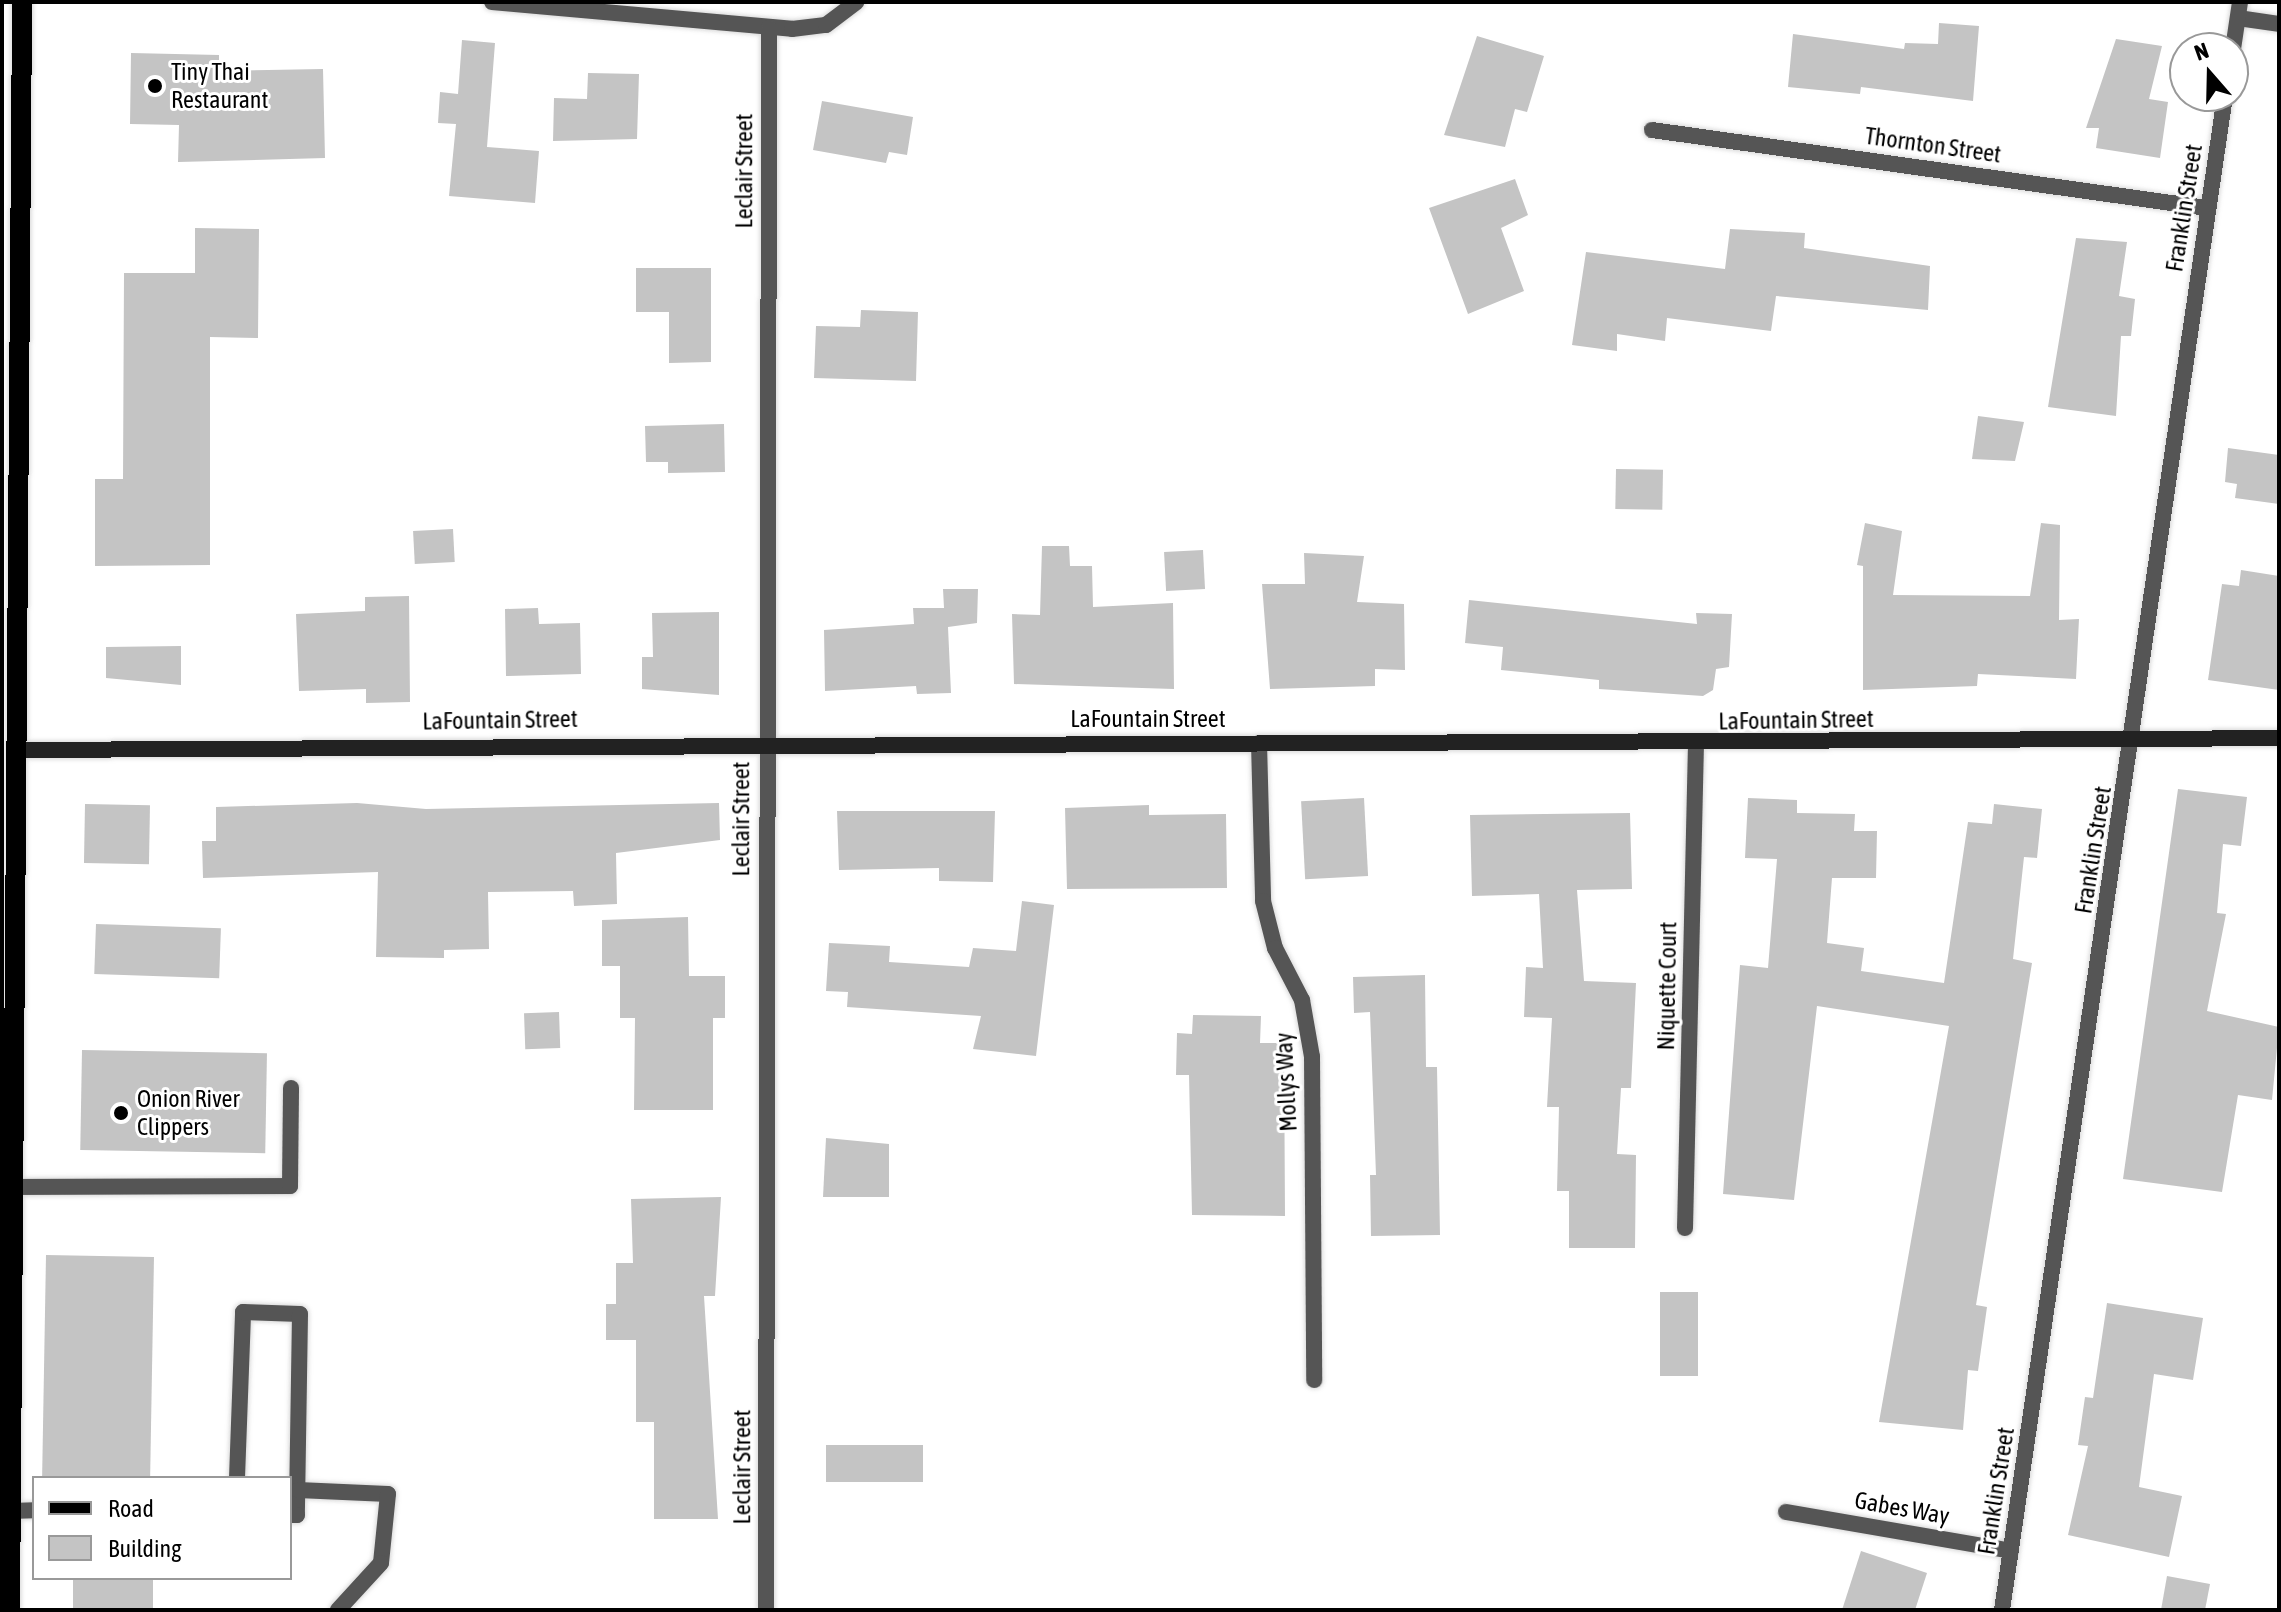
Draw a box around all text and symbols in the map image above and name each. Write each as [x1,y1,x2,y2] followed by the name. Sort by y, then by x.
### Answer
[2169,32,2249,112] north arrow
[2191,37,2212,66] text: N
[171,58,268,114] place label: Tiny Thai Restaurant
[146,77,164,95] marker: Tiny Thai Restaurant
[730,113,758,229] street label: Leclair Street
[1863,121,2003,169] street label: Thornton Street
[2160,142,2208,274] street label: Franklin Street
[422,704,578,736] street label: LaFountain Street
[1718,704,1874,736] street label: LaFountain Street
[1070,705,1226,733] street label: LaFountain Street
[727,761,755,877] street label: Leclair Street
[2069,784,2117,916] street label: Franklin Street
[1651,921,1683,1051] street label: Niquette Court
[1269,1032,1303,1132] street label: Mollys Way
[137,1085,240,1141] place label: Onion River Clippers
[112,1104,130,1122] marker: Onion River Clippers
[728,1409,756,1525] street label: Leclair Street
[1972,1425,2020,1557] street label: Franklin Street
[32,1476,292,1580] legend
[1852,1486,1952,1530] street label: Gabes Way
[108,1495,154,1522] text: Road
[108,1535,181,1562] text: Building

